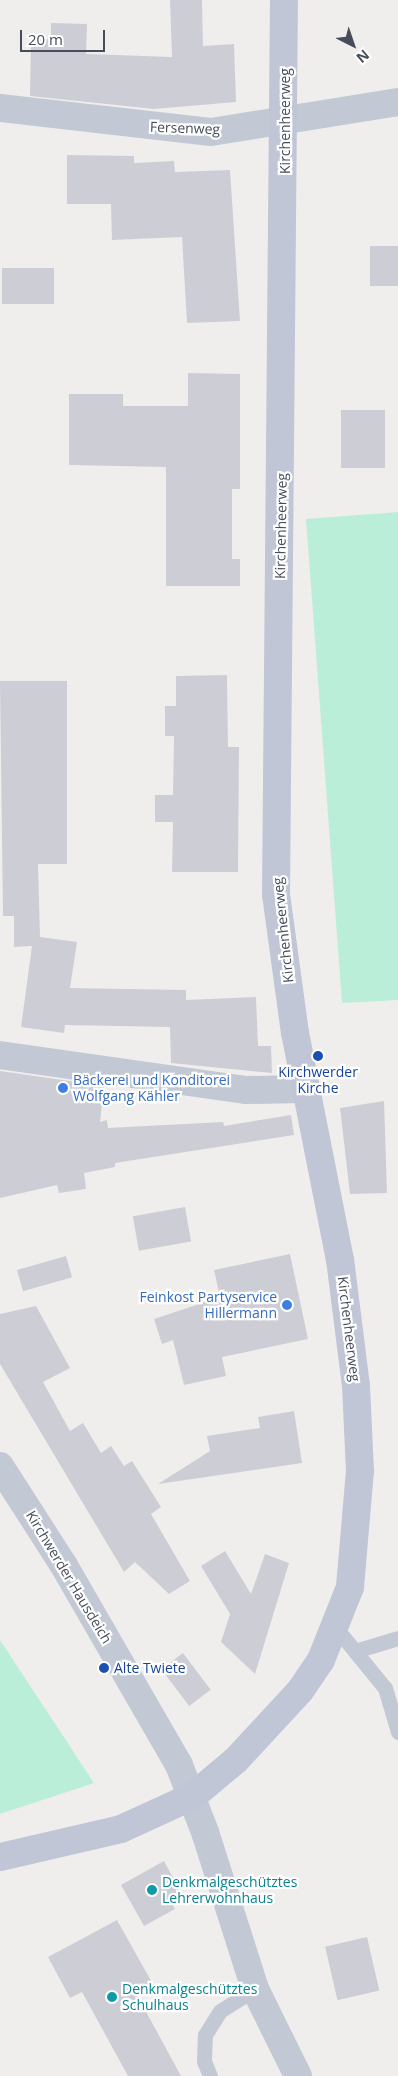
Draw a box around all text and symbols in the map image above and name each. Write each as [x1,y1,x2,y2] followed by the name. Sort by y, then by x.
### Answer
[22,20,108,52] scale bar
[328,20,378,70] north arrow
[28,29,63,49] text: 20 m
[353,46,374,68] text: N
[277,68,293,174] street label: Kirchenheerweg
[150,118,220,138] street label: Fersenweg
[272,473,290,579] street label: Kirchenheerweg
[269,876,297,984] street label: Kirchenheerweg
[312,1050,324,1062] marker: Kirchwerder Kirche
[278,1064,358,1096] place label: Kirchwerder Kirche
[73,1072,230,1104] place label: Bäckerei und Konditorei Wolfgang Kähler
[57,1082,69,1094] marker: Bäckerei und Konditorei Wolfgang Kähler
[334,1275,364,1383] street label: Kirchenheerweg
[139,1289,277,1321] place label: Feinkost Partyservice Hillermann
[281,1299,293,1311] marker: Feinkost Partyservice Hillermann
[23,1508,115,1646] street label: Kirchwerder Hausdeich
[114,1660,186,1676] place label: Alte Twiete
[98,1662,110,1674] marker: Alte Twiete
[162,1874,297,1906] place label: Denkmalgeschütztes Lehrerwohnhaus
[146,1884,158,1896] marker: Denkmalgeschütztes Lehrerwohnhaus
[122,1981,257,2014] place label: Denkmalgeschütztes Schulhaus
[106,1991,118,2003] marker: Denkmalgeschütztes Schulhaus

